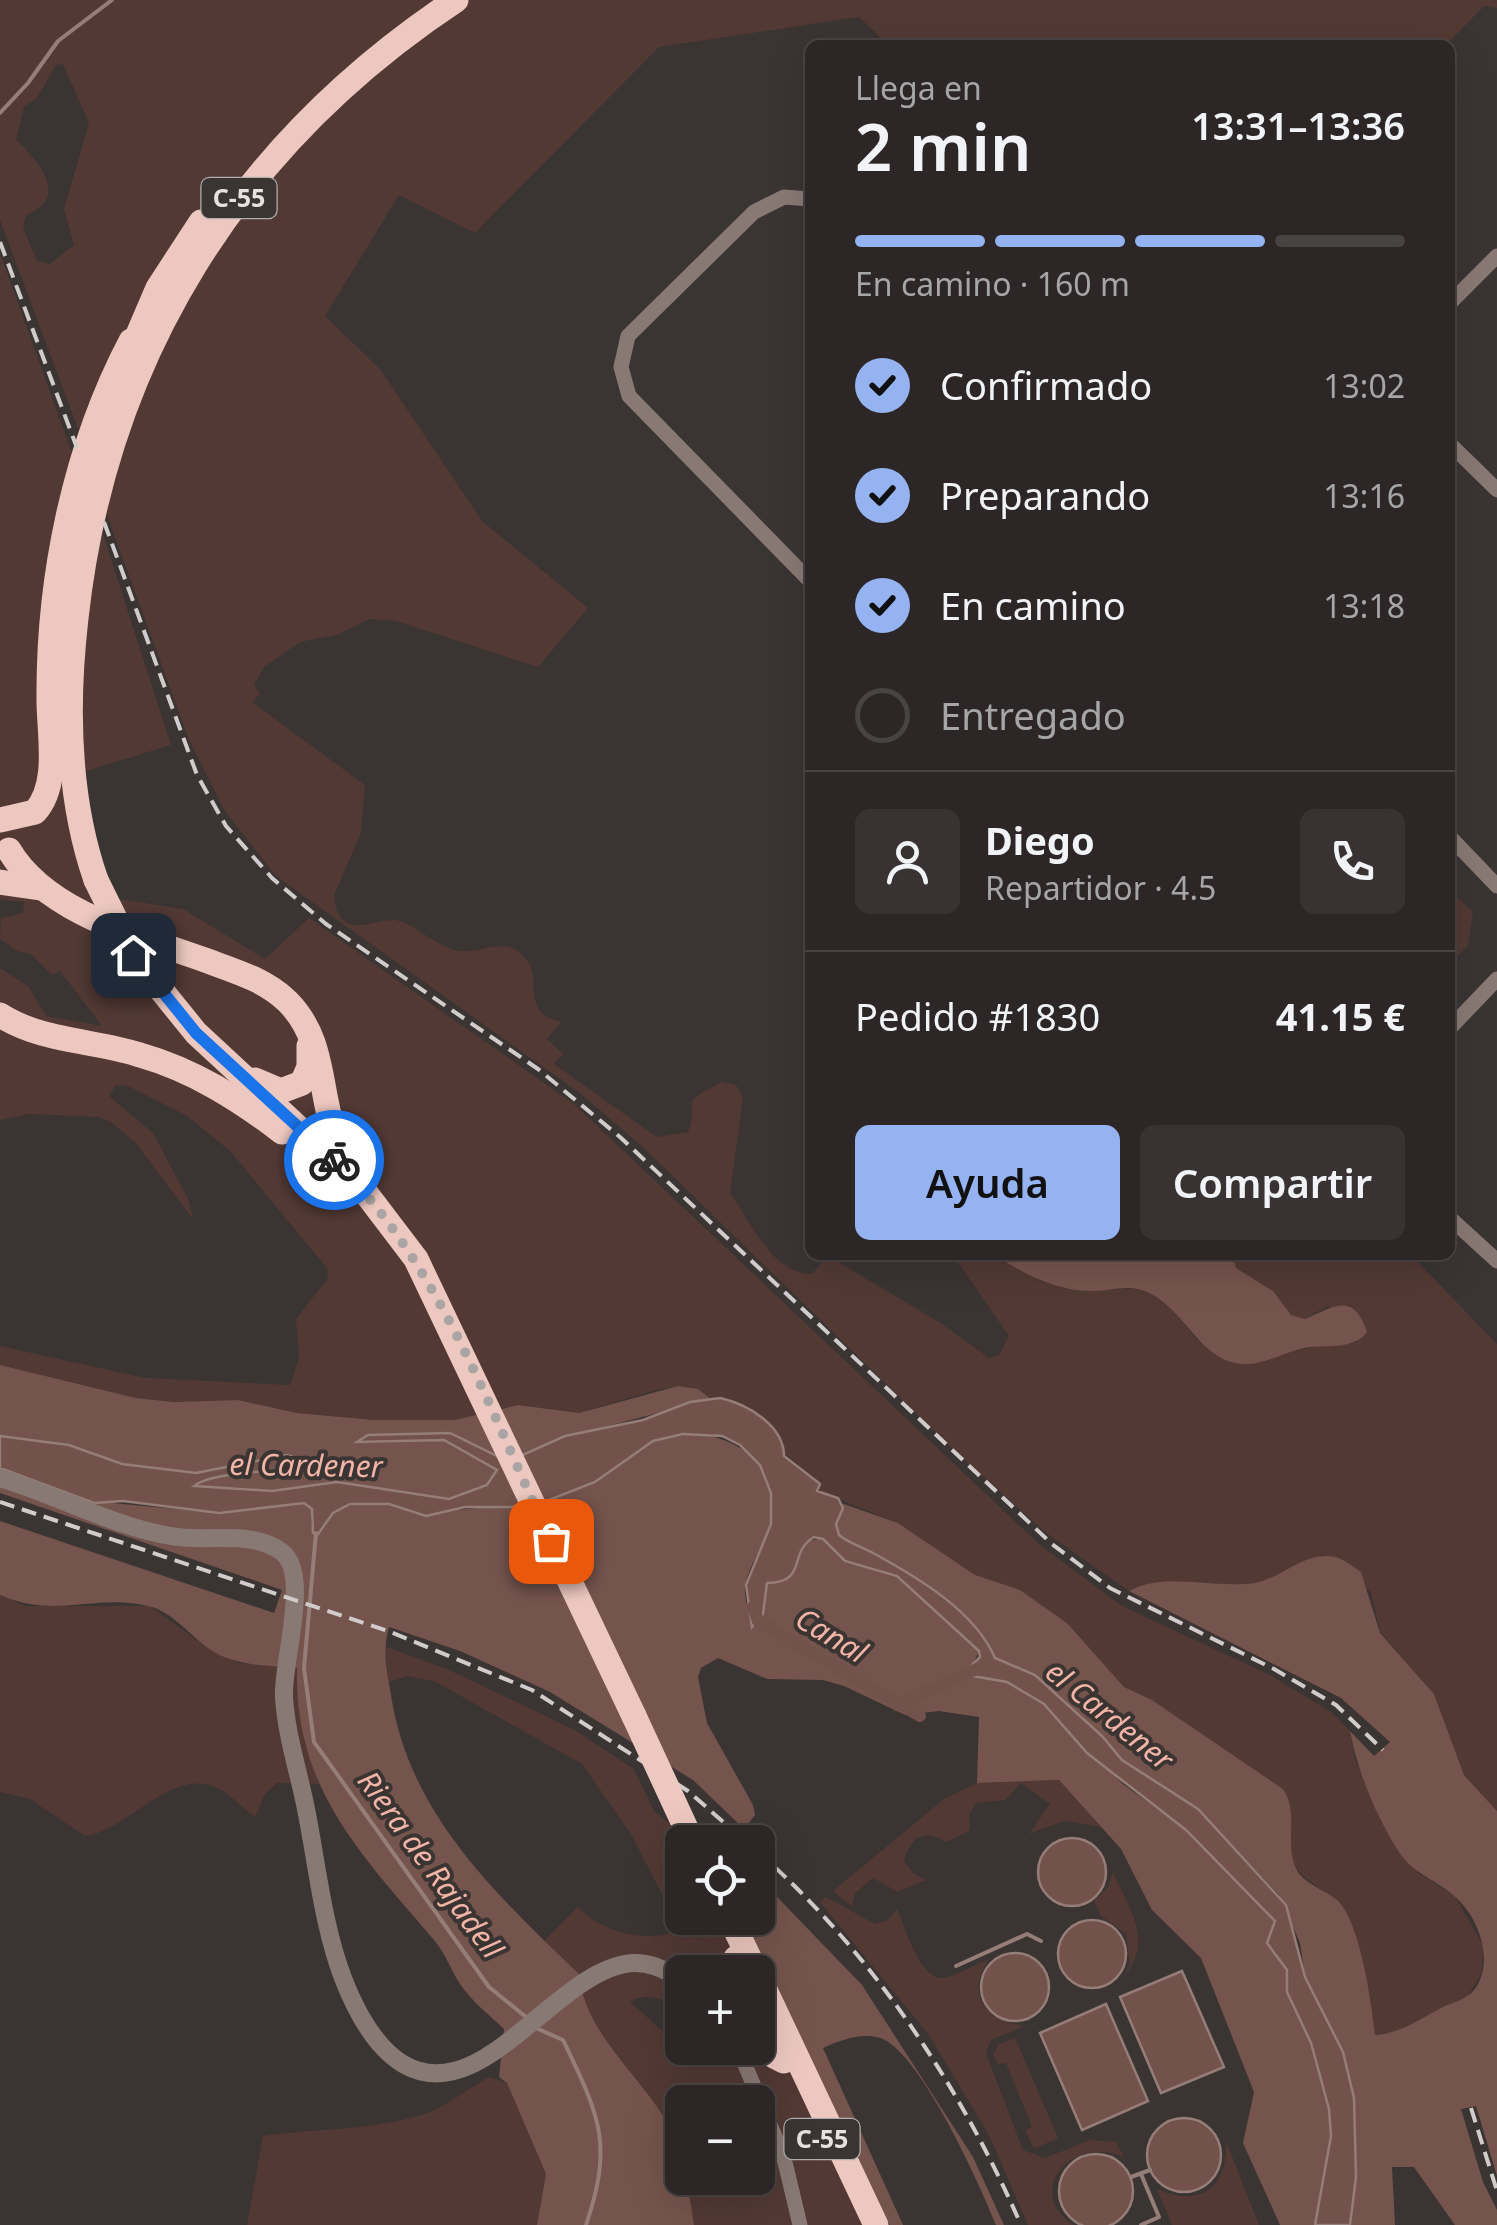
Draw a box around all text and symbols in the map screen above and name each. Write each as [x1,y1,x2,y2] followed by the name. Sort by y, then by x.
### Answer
[855,66,982,109] text: Llega en
[1191,99,1405,151] text: 13:31–13:36
[855,102,1031,190] text: 2 min
[202,178,276,218] road number: C-55
[855,262,1130,305] text: En camino · 160 m
[855,358,910,413] icon: check
[940,359,1152,411] text: Confirmado
[1323,364,1405,407] text: 13:02
[855,468,910,523] icon: check
[940,469,1150,521] text: Preparando
[1323,474,1405,517] text: 13:16
[855,578,910,633] icon: check
[940,579,1126,631] text: En camino
[1323,584,1405,627] text: 13:18
[940,689,1126,741] text: Entregado
[855,809,960,914] button: person
[1300,809,1405,914] button: phone
[985,814,1095,866] text: Diego
[985,866,1216,909] text: Repartidor · 4.5
[91,913,176,998] pin
[106,928,161,983] icon: home
[855,990,1100,1042] text: Pedido #1830
[1276,990,1405,1042] text: 41.15 €
[284,1110,384,1210] courier
[855,1125,1120,1240] button: Ayuda
[1140,1125,1405,1240] button: Compartir
[307,1133,362,1188] icon: bike
[229,1443,384,1486] water label: el Cardener
[509,1499,594,1584] pin
[524,1514,579,1569] icon: bag
[788,1597,876,1673] water label: Canal
[1038,1651,1183,1780] water label: el Cardener
[349,1762,514,1967] water label: Riera de Rajadell
[665,1825,775,2195] map controls
[665,1825,775,1935] button: locate
[665,1955,775,2065] button: +
[665,2085,775,2195] button: −
[784,2119,860,2159] road number: C-55

